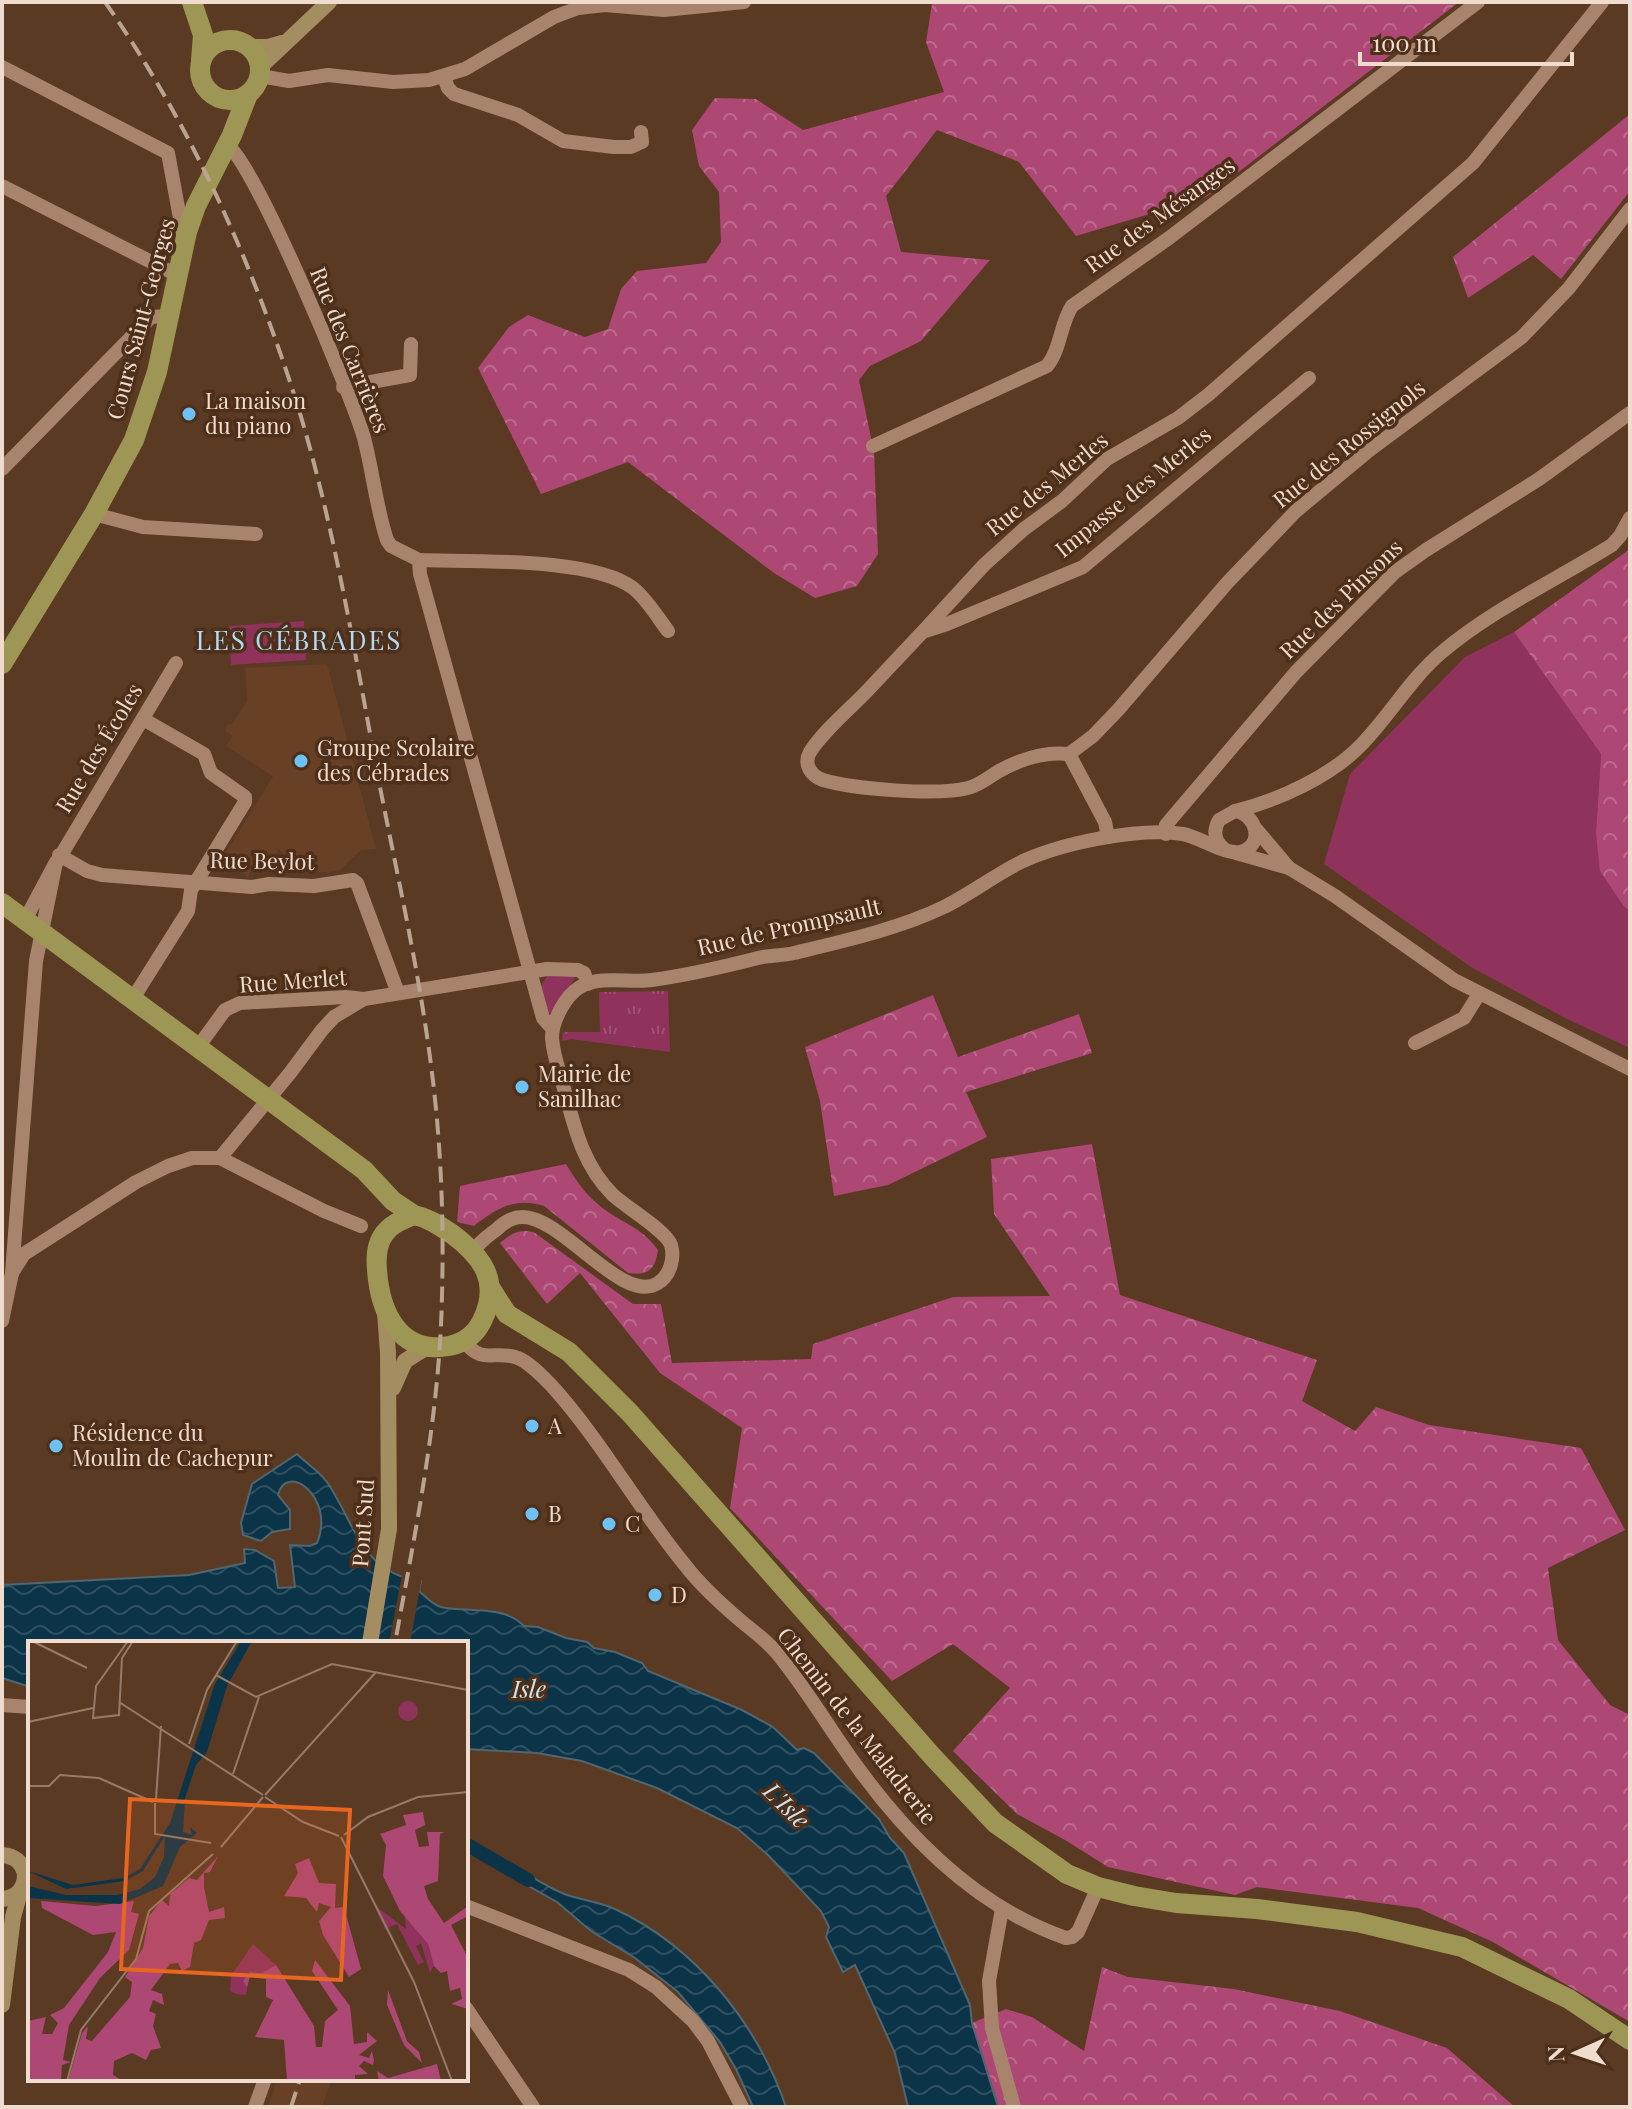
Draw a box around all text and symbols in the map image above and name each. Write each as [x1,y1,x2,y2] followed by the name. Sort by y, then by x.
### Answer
[1360,16,1572,66] scale bar
[1372,26,1437,58] text: 100 m
[1078,149,1241,279] street label: Rue des Mésanges
[99,215,181,423] street label: Cours Saint-Georges
[304,262,398,437] street label: Rue des Carrières
[1266,372,1431,514] street label: Rue des Rossignols
[205,385,306,440] place label: La maison du piano
[180,405,198,423] marker: La maison du piano
[1048,419,1217,563] street label: Impasse des Merles
[979,425,1114,542] street label: Rue des Merles
[1272,532,1408,665] street label: Rue des Pinsons
[196,622,402,657] district label: LES CÉBRADES
[48,677,149,818] street label: Rue des Écoles
[317,732,475,787] place label: Groupe Scolaire des Cébrades
[292,752,310,770] marker: Groupe Scolaire des Cébrades
[209,844,316,876] street label: Rue Beylot
[694,890,885,962] street label: Rue de Prompsault
[238,961,349,999] street label: Rue Merlet
[538,1058,631,1113] place label: Mairie de Sanilhac
[513,1078,531,1096] marker: Mairie de Sanilhac
[547,1410,562,1440] place label: A
[72,1417,273,1472] place label: Résidence du Moulin de Cachepur
[523,1417,541,1435] marker: A
[47,1437,65,1455] marker: Résidence du Moulin de Cachepur
[344,1478,380,1568] street label: Pont Sud
[548,1498,562,1528] place label: B
[523,1505,541,1523] marker: B
[625,1508,640,1538] place label: C
[600,1515,618,1533] marker: C
[671,1579,687,1609] place label: D
[646,1586,664,1604] marker: D
[771,1620,944,1830] street label: Chemin de la Maladrerie
[28,1641,468,2081] inset map
[511,1672,546,1704] water label: Isle
[757,1774,817,1835] water label: L'Isle
[1536,2013,1616,2093] north arrow
[1540,2045,1570,2063] text: N

